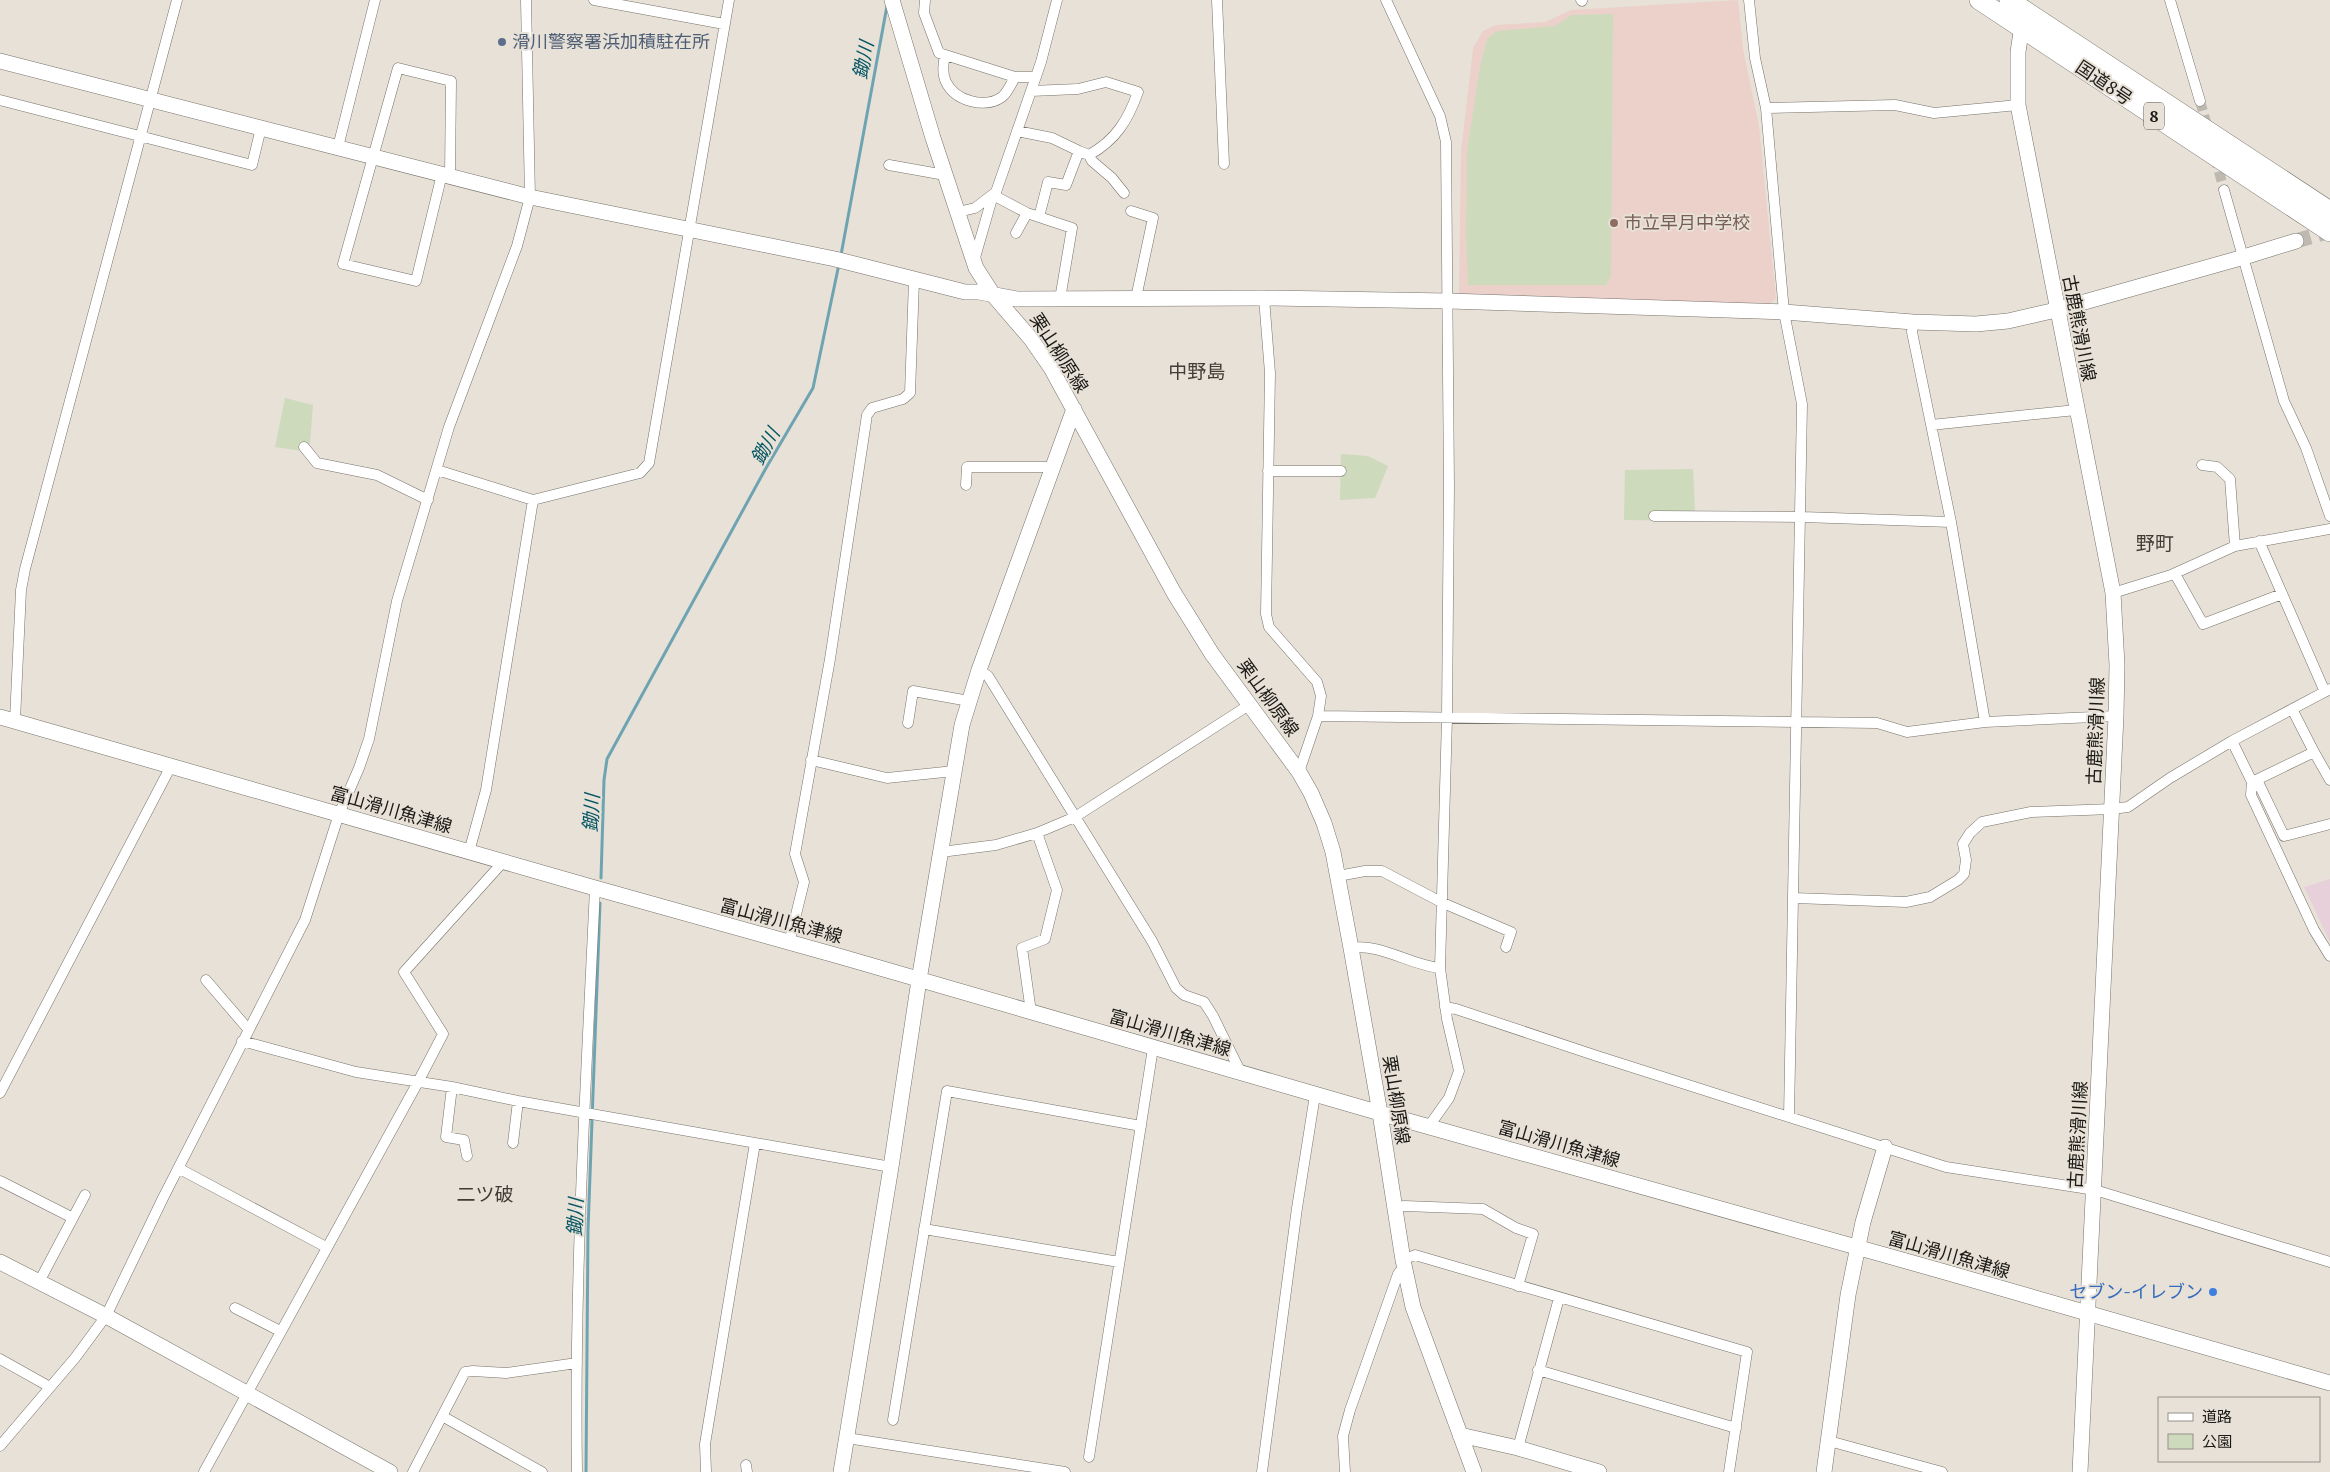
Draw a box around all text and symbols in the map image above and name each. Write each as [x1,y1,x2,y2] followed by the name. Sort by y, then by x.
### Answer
[512,29,710,53] place label: 滑川警察署浜加積駐在所
[496,36,508,48] marker: 滑川警察署浜加積駐在所
[847,37,879,81] water label: 鋤川
[2071,54,2138,110] street label: 国道8号
[2144,102,2164,130] road number: 8
[1624,210,1750,234] place label: 市立早月中学校
[1608,217,1620,229] marker: 市立早月中学校
[2058,273,2102,383] street label: 古鹿熊滑川線
[1025,308,1094,397] street label: 栗山柳原線
[1168,358,1226,383] district label: 中野島
[744,421,786,468] water label: 鋤川
[2136,530,2174,555] district label: 野町
[1233,654,1305,741] street label: 栗山柳原線
[2081,677,2109,785] street label: 古鹿熊滑川線
[327,780,455,838] street label: 富山滑川魚津線
[577,791,604,833] water label: 鋤川
[717,892,845,948] street label: 富山滑川魚津線
[1106,1003,1234,1061] street label: 富山滑川魚津線
[1378,1054,1416,1146] street label: 栗山柳原線
[2062,1080,2092,1190] street label: 古鹿熊滑川線
[1495,1114,1623,1172] street label: 富山滑川魚津線
[456,1181,514,1206] district label: 二ツ破
[561,1196,588,1236] water label: 鋤川
[1885,1225,2013,1283] street label: 富山滑川魚津線
[2069,1279,2203,1303] place label: セブン-イレブン
[2207,1286,2219,1298] marker: セブン-イレブン
[2158,1397,2320,1462] legend
[2202,1406,2232,1426] text: 道路
[2202,1431,2232,1451] text: 公園

